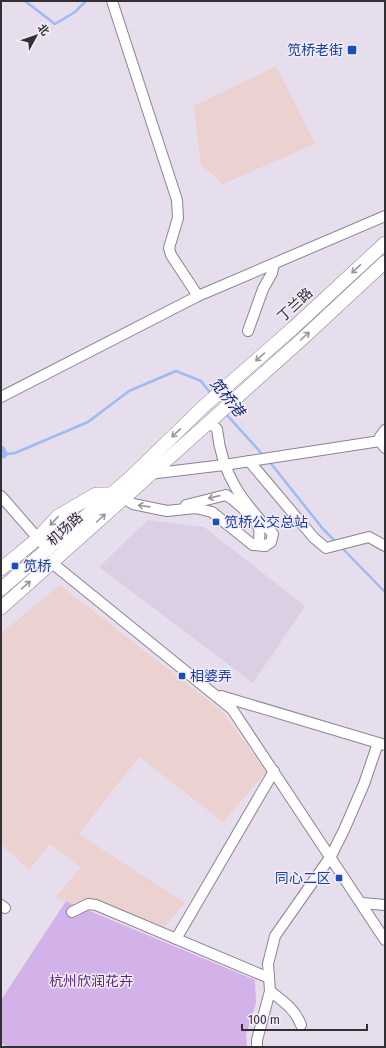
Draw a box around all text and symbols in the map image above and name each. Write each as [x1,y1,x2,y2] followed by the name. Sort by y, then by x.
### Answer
[16,16,56,56] north arrow
[35,22,52,38] text: 北
[287,42,343,59] place label: 笕桥老街
[346,44,358,56] marker: 笕桥老街
[351,264,361,274] one-way arrow
[274,284,316,326] street label: 丁兰路
[300,332,310,341] one-way arrow
[255,352,265,361] one-way arrow
[206,374,249,422] water label: 笕桥港
[171,428,181,437] one-way arrow
[208,494,221,502] one-way arrow
[138,502,151,510] one-way arrow
[44,509,86,549] street label: 机场路
[96,513,106,523] one-way arrow
[224,514,308,531] place label: 笕桥公交总站
[49,516,59,526] one-way arrow
[211,517,221,527] marker: 笕桥公交总站
[23,558,51,575] place label: 笕桥
[10,561,20,571] marker: 笕桥
[21,580,31,589] one-way arrow
[190,668,232,685] place label: 相婆弄
[177,671,187,681] marker: 相婆弄
[275,870,331,887] place label: 同心二区
[334,873,344,883] marker: 同心二区
[49,973,133,990] park label: 杭州欣润花卉
[242,1006,367,1032] scale bar
[248,1013,280,1027] text: 100 m

